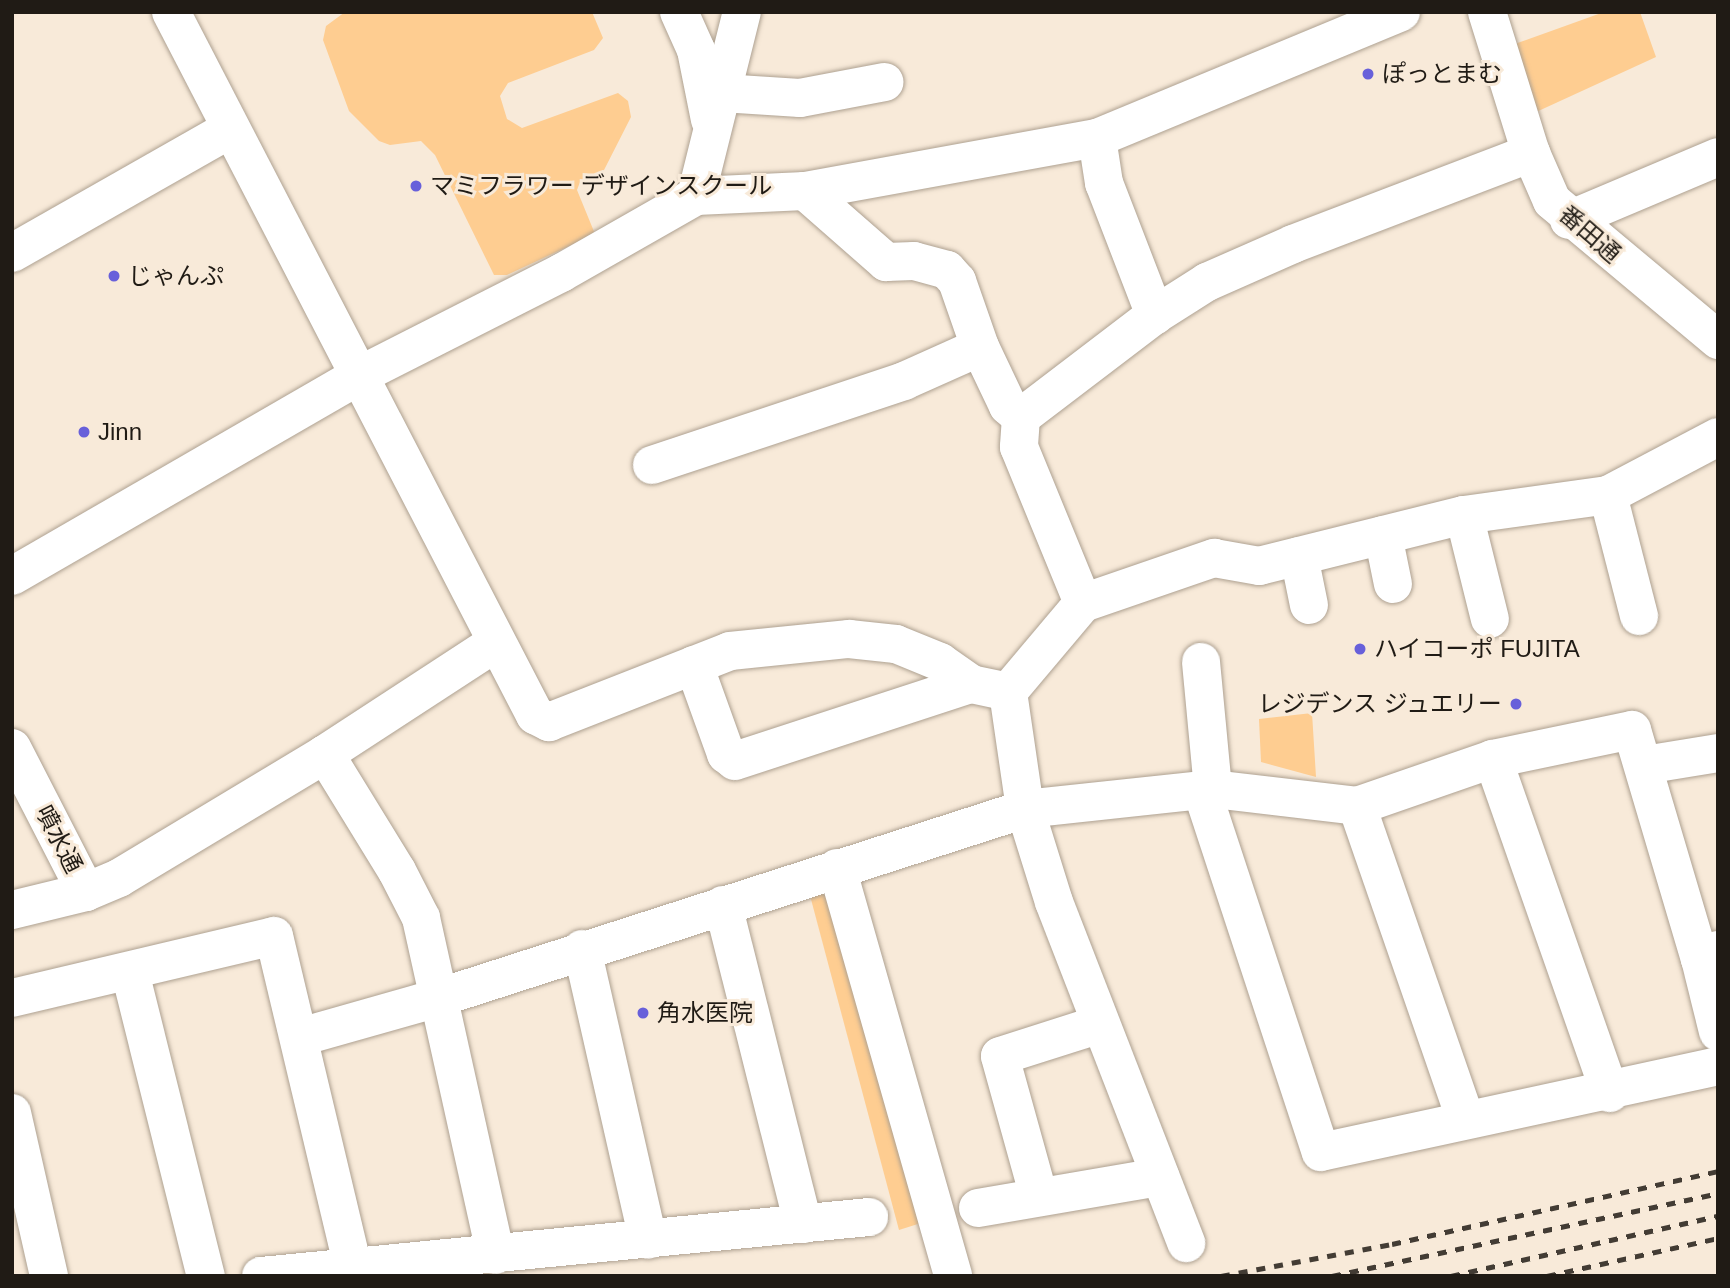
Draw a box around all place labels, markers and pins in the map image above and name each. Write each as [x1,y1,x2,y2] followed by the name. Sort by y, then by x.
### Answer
[1382,60,1502,88] place label: ぽっとまむ
[1360,66,1376,82] marker: ぽっとまむ
[430,172,773,200] place label: マミフラワー デザインスクール
[408,178,424,194] marker: マミフラワー デザインスクール
[128,262,224,290] place label: じゃんぷ
[106,268,122,284] marker: じゃんぷ
[98,418,142,446] place label: Jinn
[76,424,92,440] marker: Jinn
[1374,635,1580,663] place label: ハイコーポ FUJITA
[1352,641,1368,657] marker: ハイコーポ FUJITA
[1255,690,1502,718] place label: レジデンス ジュエリー
[1508,696,1524,712] marker: レジデンス ジュエリー
[657,999,753,1027] place label: 角水医院
[635,1005,651,1021] marker: 角水医院

